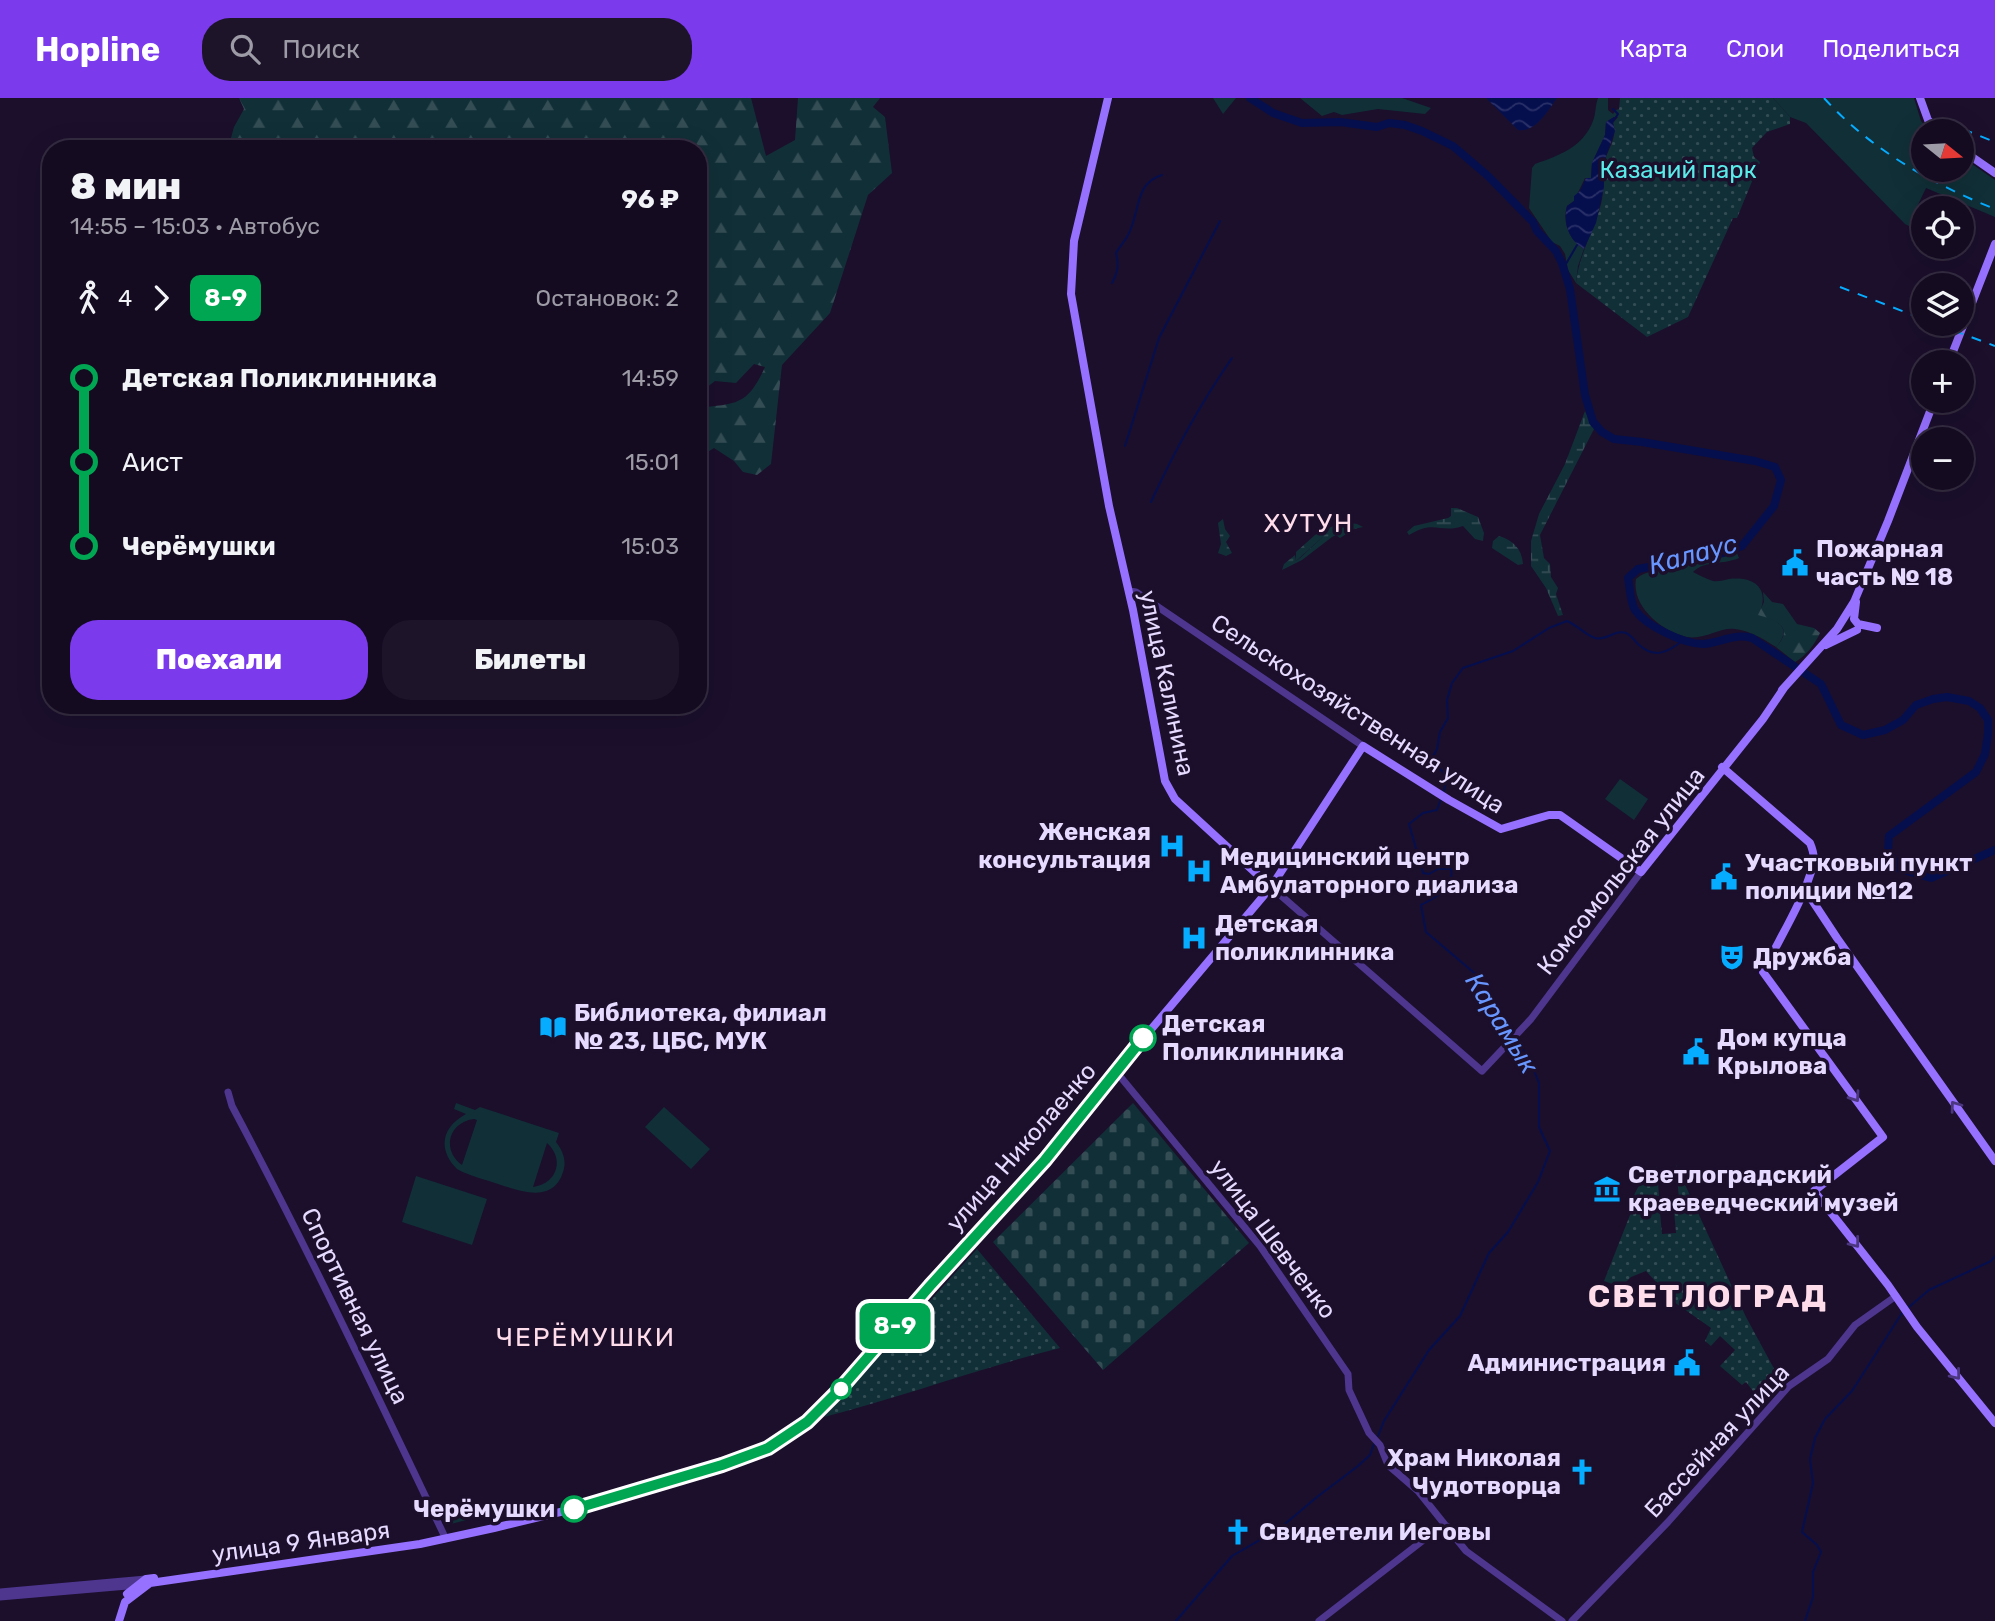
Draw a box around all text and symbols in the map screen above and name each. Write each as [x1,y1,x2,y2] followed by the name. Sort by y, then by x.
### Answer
[202,18,692,81] search box
[35,30,160,69] text: Hopline
[226,30,264,68] icon: search
[282,34,360,65] text: Поиск
[1619,35,1688,63] text: Карта
[1726,35,1784,63] text: Слои
[1822,35,1960,63] text: Поделиться
[1911,119,1974,182] north arrow
[1911,119,1974,490] map controls
[1599,156,1757,184] park label: Казачий парк
[70,163,182,209] text: 8 мин
[621,184,679,215] text: 96 ₽
[1911,196,1974,259] button: locate
[70,212,320,240] text: 14:55 – 15:03 · Автобус
[1911,273,1974,336] button: layers
[70,279,108,317] icon: walk
[142,279,180,317] icon: forward
[118,284,132,312] text: 4
[204,284,247,312] text: 8-9
[536,284,679,312] text: Остановок: 2
[1911,350,1974,413] button: +
[122,363,437,394] text: Детская Поликлинника
[622,364,679,392] text: 14:59
[1911,427,1974,490] button: −
[122,447,183,478] text: Аист
[625,448,679,476] text: 15:01
[1264,508,1354,539] district label: ХУТУН
[1645,528,1741,581] water label: Калаус
[122,531,276,562] text: Черёмушки
[621,532,679,560] text: 15:03
[1816,535,1953,591] place label: Пожарная часть № 18
[1780,548,1810,578] public building icon: Пожарная часть № 18
[1134,588,1200,778] street label: улица Калинина
[1206,609,1510,819] street label: Сельскохозяйственная улица
[70,620,368,700] button: Поехали
[382,620,679,700] button: Билеты
[1531,762,1711,980] street label: Комсомольская улица
[978,818,1151,874] place label: Женская консультация
[1157,831,1187,861] hospital icon: Женская консультация
[1220,843,1518,899] place label: Медицинский центр Амбулаторного диализа
[1745,849,1972,905] place label: Участковый пункт полиции №12
[1184,856,1214,886] hospital icon: Медицинский центр Амбулаторного диализа
[1709,862,1739,892] public building icon: Участковый пункт полиции №12
[1215,910,1394,966] place label: Детская поликлинника
[1179,923,1209,953] hospital icon: Детская поликлинника
[1717,942,1747,972] theatre icon: Дружба
[1753,943,1851,971] place label: Дружба
[1459,967,1545,1080] water label: Карамык
[574,999,827,1055] place label: Библиотека, филиал № 23, ЦБС, МУК
[1162,1010,1344,1066] place label: Детская Поликлинника
[538,1012,568,1042] library icon: Библиотека, филиал № 23, ЦБС, МУК
[1717,1024,1847,1080] place label: Дом купца Крылова
[1130,1025,1156,1051] marker: Детская Поликлинника
[1681,1037,1711,1067] public building icon: Дом купца Крылова
[940,1057,1102,1237] street label: улица Николаенко
[1847,1089,1859,1102] one-way arrow
[1951,1101,1963,1114] one-way arrow
[1204,1154,1342,1324] street label: улица Шевченко
[1628,1161,1898,1217] place label: Светлоградский краеведческий музей
[1592,1174,1622,1204] museum icon: Светлоградский краеведческий музей
[295,1203,415,1409] street label: Спортивная улица
[1847,1236,1860,1248] one-way arrow
[1588,1277,1828,1315] district label: СВЕТЛОГРАД
[855,1303,935,1349] line badge: 8-9
[874,1312,916,1340] text: 8-9
[496,1322,676,1353] district label: ЧЕРЁМУШКИ
[1672,1348,1702,1378] public building icon: Администрация
[1468,1349,1666,1377] place label: Администрация
[1639,1359,1795,1523] street label: Бассейная улица
[1948,1367,1960,1380] one-way arrow
[831,1379,851,1399] unlabelled marker
[1387,1444,1561,1500] place label: Храм Николая Чудотворца
[1567,1457,1597,1487] church icon: Храм Николая Чудотворца
[413,1495,555,1523] place label: Черёмушки
[561,1496,587,1522] marker: Черёмушки
[210,1516,392,1568] street label: улица 9 Января
[1223,1517,1253,1547] church icon: Свидетели Иеговы
[1259,1518,1491,1546] place label: Свидетели Иеговы

